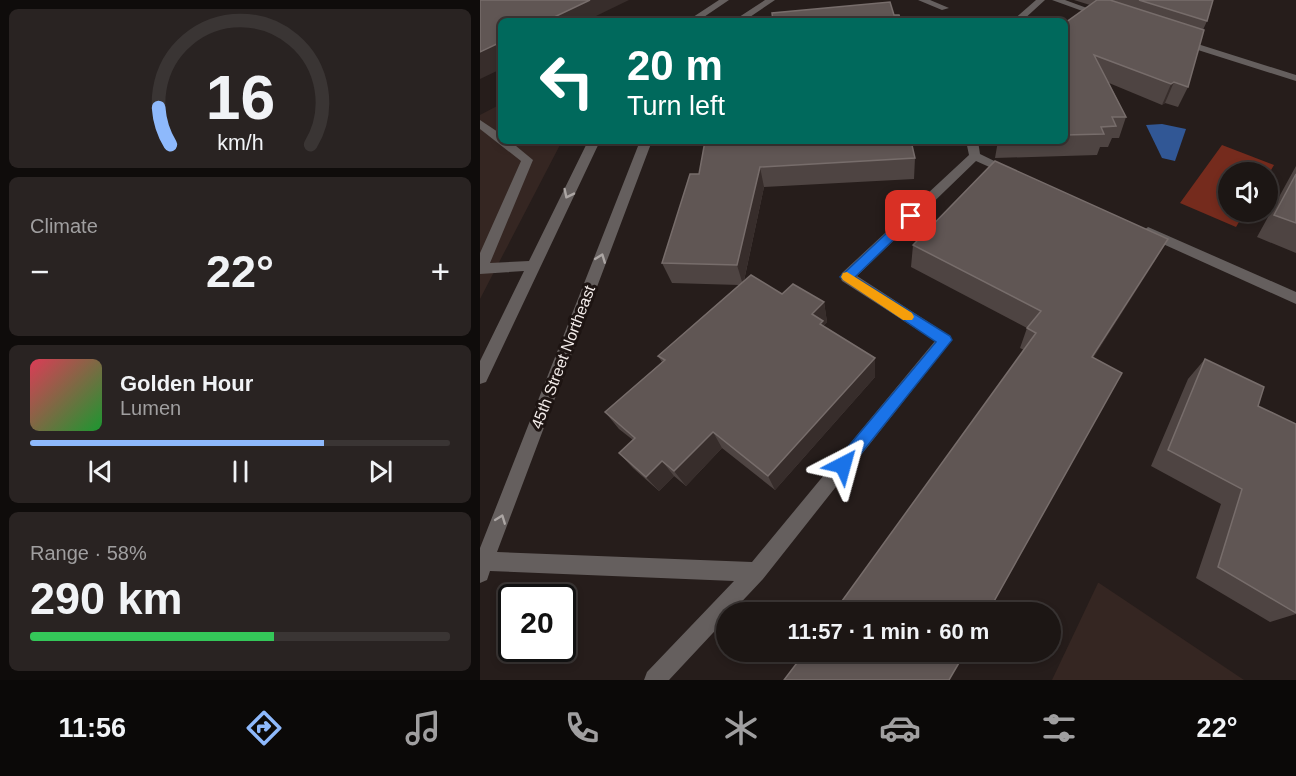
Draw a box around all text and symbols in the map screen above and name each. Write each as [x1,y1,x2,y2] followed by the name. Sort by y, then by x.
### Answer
[528,42,606,120] icon: left
[627,42,723,89] text: 20 m
[205,64,275,133] text: 16
[627,91,725,121] text: Turn left
[217,132,263,156] text: km/h
[1218,162,1278,222] map controls
[1218,162,1278,222] button: sound
[564,187,576,198] one-way arrow
[885,190,936,241] pin
[894,199,927,232] icon: arrive
[30,215,98,237] text: Climate
[206,246,274,297] text: 22°
[30,253,49,290] text: −
[431,253,450,290] text: +
[594,253,606,264] one-way arrow
[528,282,598,431] street label: 45th Street Northeast
[120,371,253,396] text: Golden Hour
[120,397,181,419] text: Lumen
[811,433,875,497] position arrow
[84,455,117,488] icon: previous
[224,455,257,488] icon: pause
[364,455,397,488] icon: next
[494,514,506,525] one-way arrow
[30,542,147,564] text: Range · 58%
[30,573,183,624] text: 290 km
[498,584,576,662] speed limit sign: 20
[788,619,989,644] text: 11:57 · 1 min · 60 m
[243,707,285,749] icon: directions
[402,707,444,749] icon: music
[561,707,603,749] icon: phone
[720,707,762,749] icon: climate
[879,707,921,749] icon: car
[1038,707,1080,749] icon: filters
[58,713,126,743] text: 11:56
[1197,713,1237,743] text: 22°

